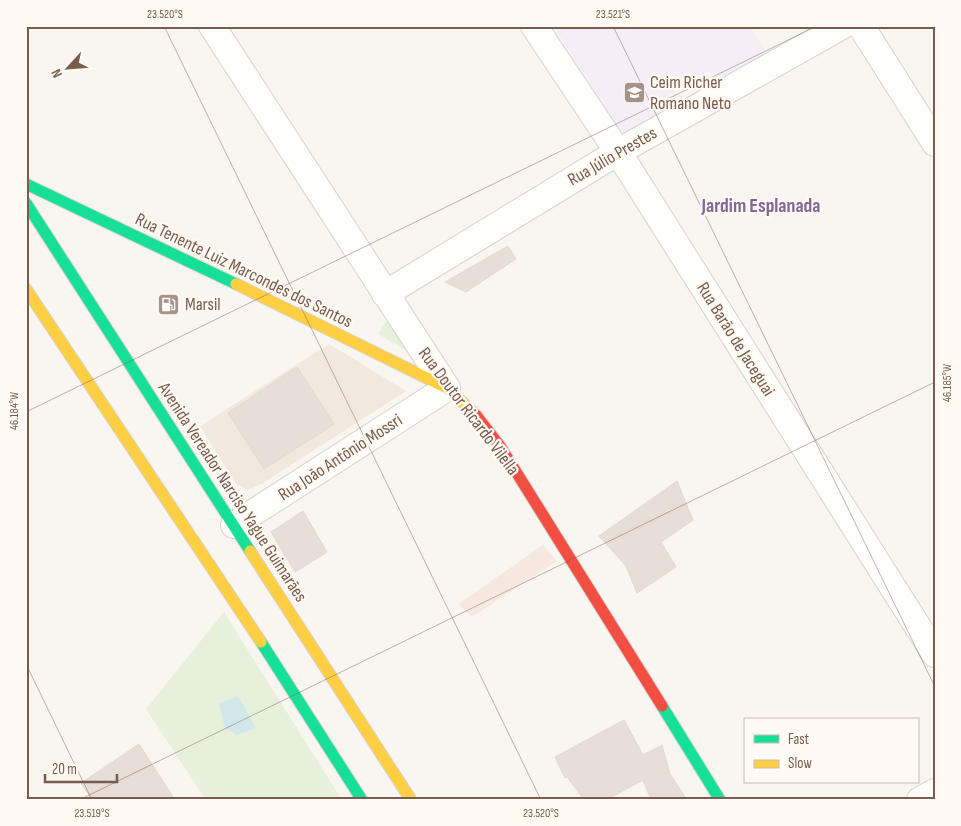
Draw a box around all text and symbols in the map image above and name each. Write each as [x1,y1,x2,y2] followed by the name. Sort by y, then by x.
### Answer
[147,7,183,22] text: 23.520°S
[596,7,630,22] text: 23.521°S
[42,42,92,92] north arrow
[47,66,66,81] text: N
[650,72,731,114] place label: Ceim Richer Romano Neto
[622,80,646,104] school or university icon: Ceim Richer Romano Neto
[564,122,661,190] street label: Rua Júlio Prestes
[700,194,821,218] district label: Jardim Esplanada
[132,209,356,332] street label: Rua Tenente Luiz Marcondes dos Santos
[692,278,779,400] street label: Rua Barão de Jaceguai
[157,292,181,316] fuel station icon: Marsil
[185,294,221,315] place label: Marsil
[414,343,523,479] street label: Rua Doutor Ricardo Vilella
[940,364,955,402] text: 46.185°W
[153,378,311,606] street label: Avenida Vereador Narciso Yague Guimarães
[7,392,22,430] text: 46.184°W
[274,410,406,505] street label: Rua João Antônio Mossri
[744,718,918,784] legend
[788,730,810,749] text: Fast
[45,751,118,783] scale bar
[788,754,812,773] text: Slow
[52,760,77,779] text: 20 m
[74,806,110,821] text: 23.519°S
[523,806,559,821] text: 23.520°S

